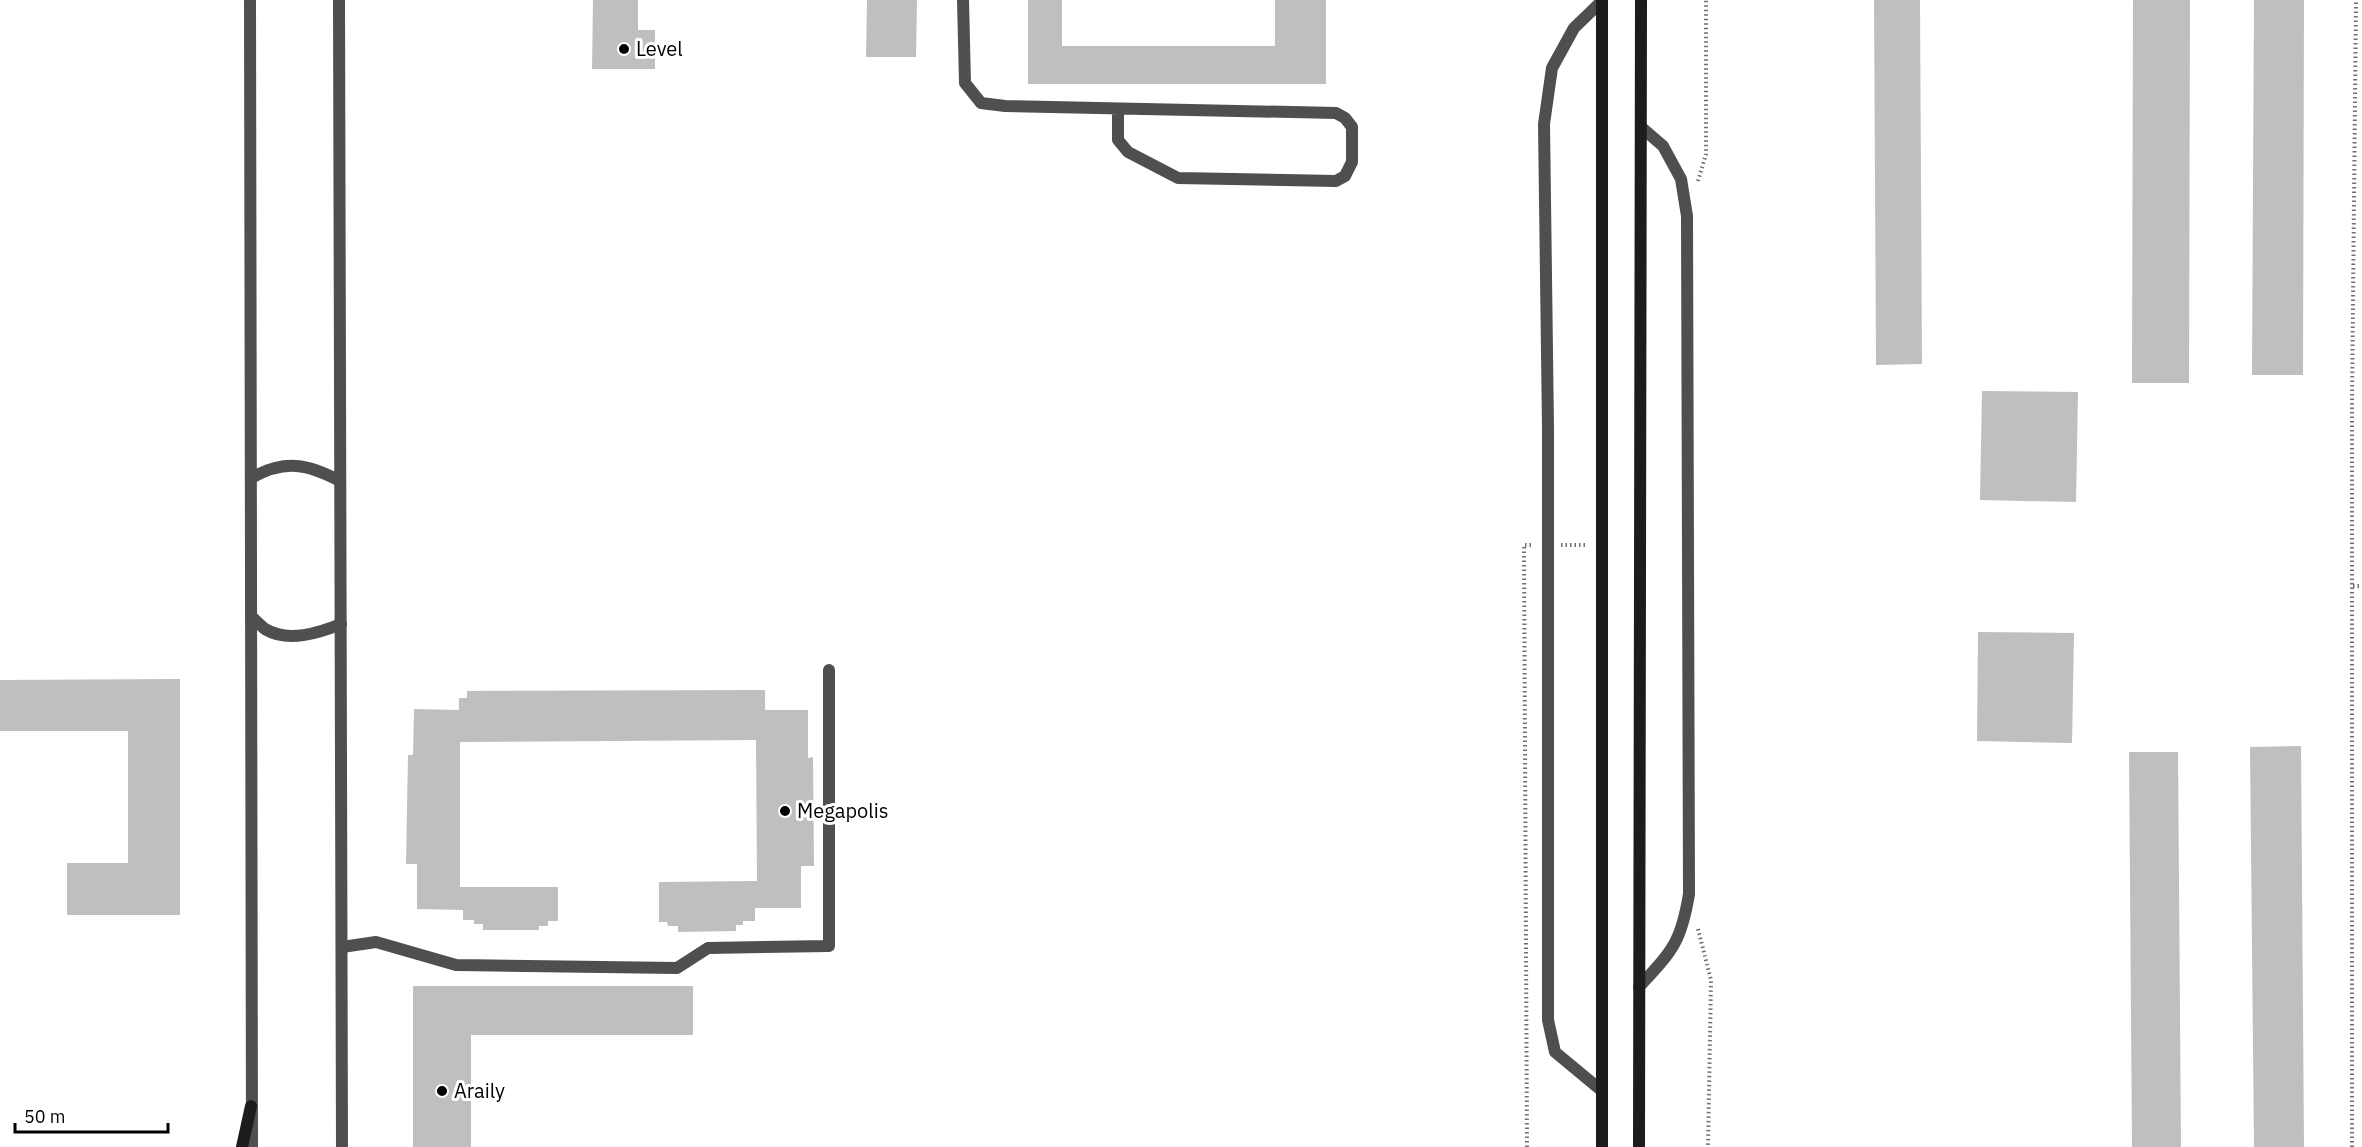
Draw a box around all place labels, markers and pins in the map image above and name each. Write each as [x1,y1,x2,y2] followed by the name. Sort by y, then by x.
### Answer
[636,35,683,62] place label: Level
[617,42,631,56] marker: Level
[797,797,888,824] place label: Megapolis
[778,804,792,818] marker: Megapolis
[454,1077,505,1104] place label: Araily
[435,1084,449,1098] marker: Araily

